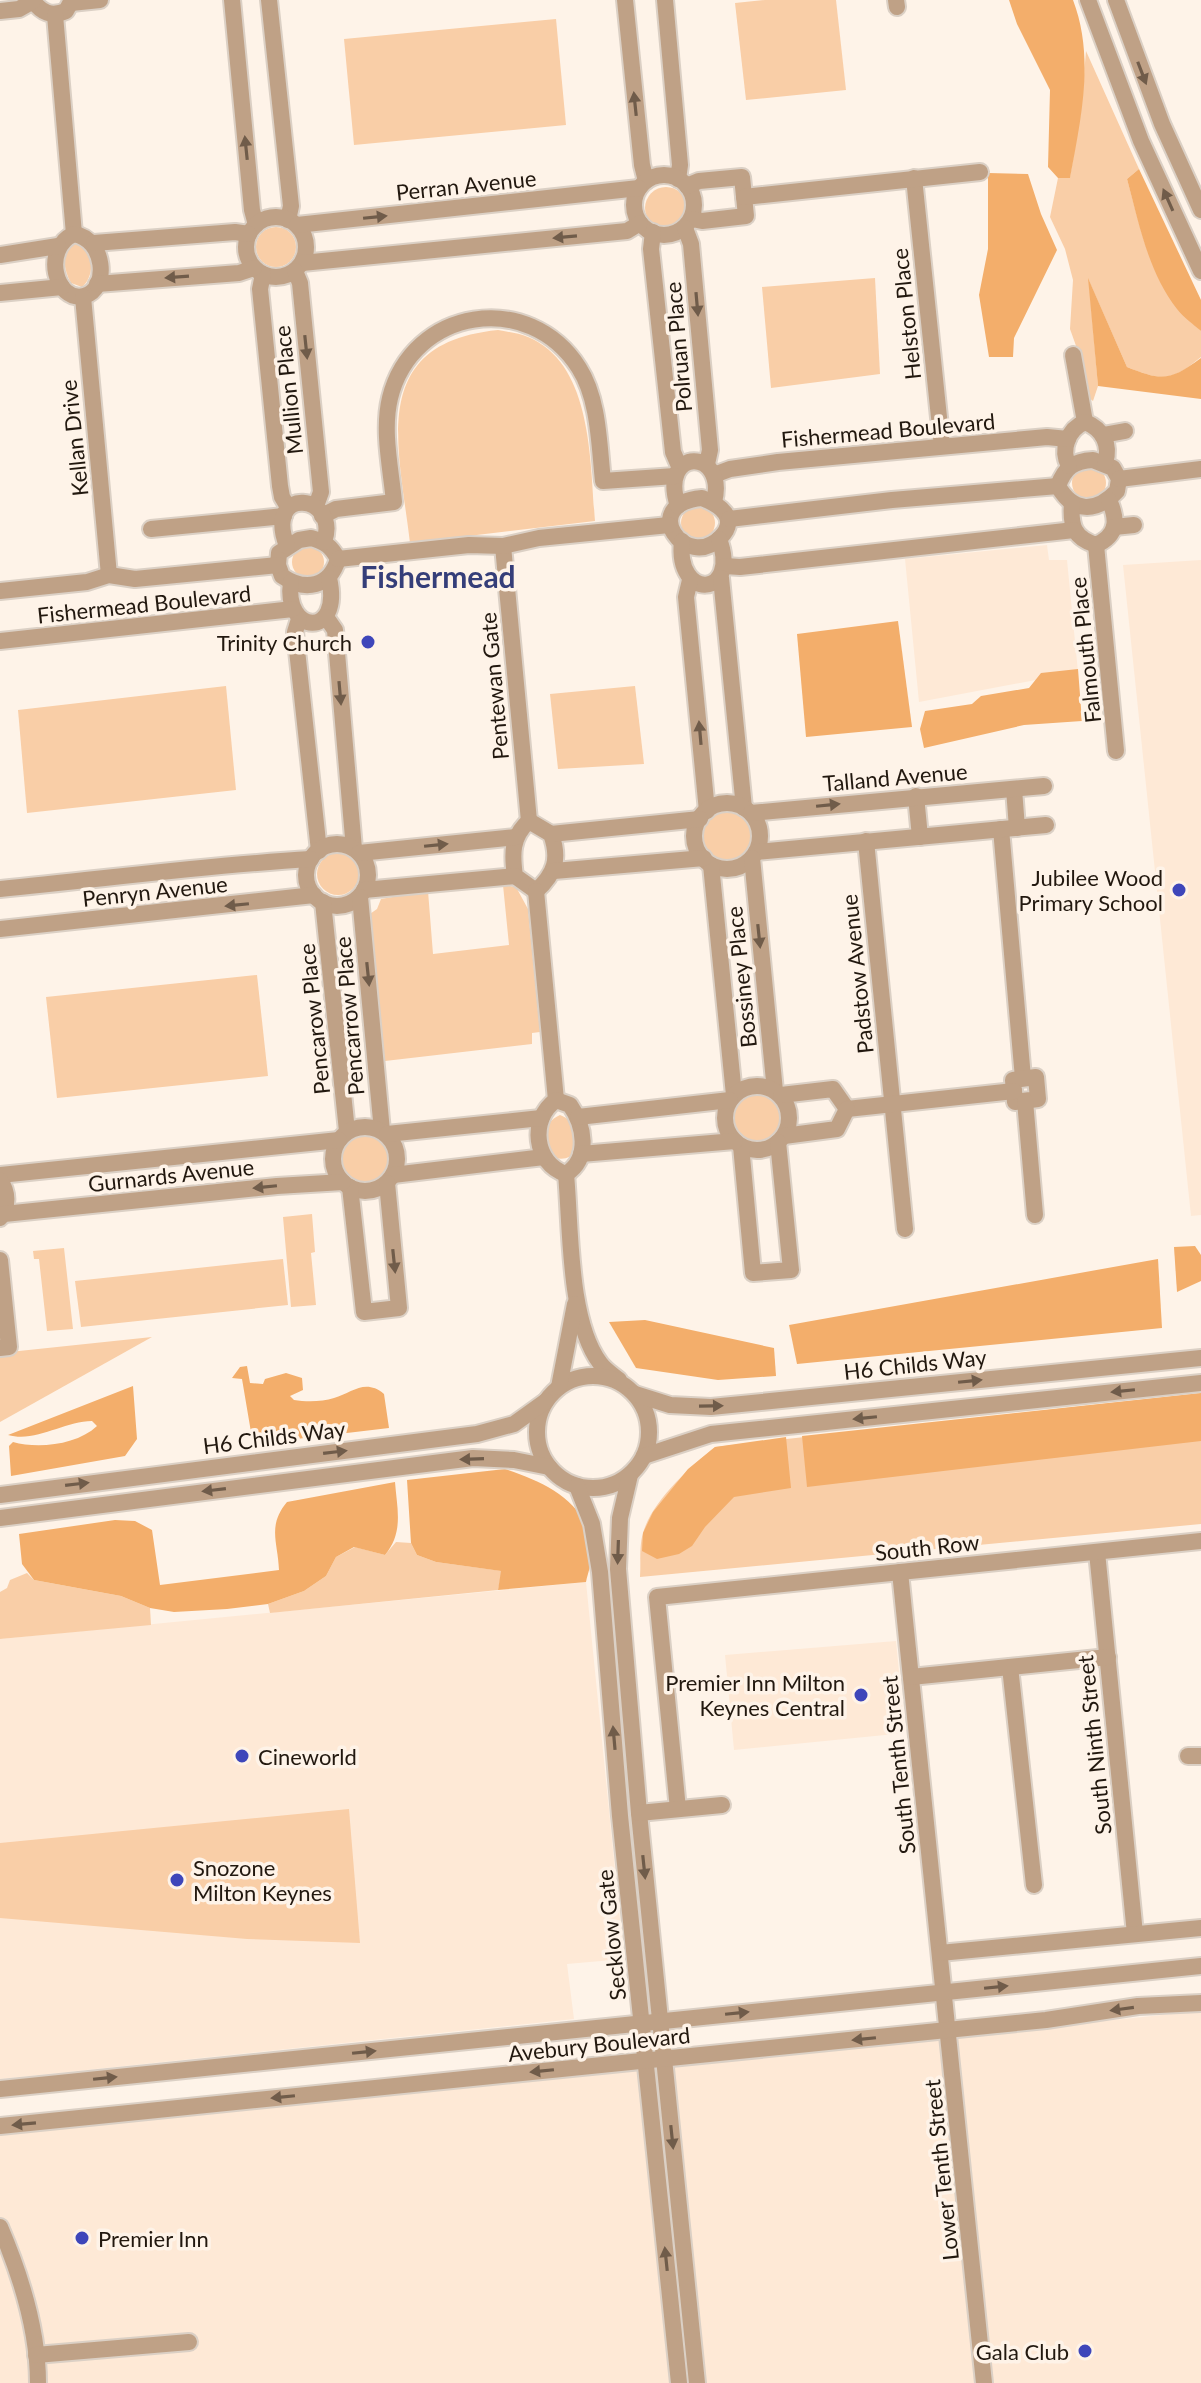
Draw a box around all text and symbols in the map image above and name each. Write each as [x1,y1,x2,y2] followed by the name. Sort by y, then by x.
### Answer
[1136,61,1149,85] one-way arrow
[629,91,642,116] one-way arrow
[239,135,252,160] one-way arrow
[394,164,538,206] street label: Perran Avenue
[1161,188,1175,212] one-way arrow
[363,211,388,224] one-way arrow
[552,231,577,244] one-way arrow
[886,247,926,381] street label: Helston Place
[164,271,189,284] one-way arrow
[659,281,697,413] street label: Polruan Place
[690,292,703,317] one-way arrow
[268,324,308,456] street label: Mullion Place
[300,335,313,360] one-way arrow
[54,378,94,498] street label: Kellan Drive
[780,407,996,453] street label: Fishermead Boulevard
[360,558,516,594] district label: Fishermead
[1064,576,1106,724] street label: Falmouth Place
[36,579,252,629] street label: Fishermead Boulevard
[474,611,514,761] street label: Pentewan Gate
[217,629,352,656] place label: Trinity Church
[359,633,377,651] marker: Trinity Church
[334,681,347,706] one-way arrow
[693,720,706,745] one-way arrow
[822,757,968,797] street label: Talland Avenue
[816,799,841,812] one-way arrow
[424,839,449,852] one-way arrow
[1018,864,1163,916] place label: Jubilee Wood Primary School
[81,870,229,912] street label: Penryn Avenue
[1170,881,1188,899] marker: Jubilee Wood Primary School
[835,893,879,1055] street label: Padstow Avenue
[224,898,249,911] one-way arrow
[720,905,762,1049] street label: Bossiney Place
[753,924,766,949] one-way arrow
[329,935,369,1097] street label: Pencarrow Place
[293,942,335,1096] street label: Pencarow Place
[361,962,374,987] one-way arrow
[87,1153,255,1197] street label: Gurnards Avenue
[252,1181,277,1194] one-way arrow
[388,1249,401,1274] one-way arrow
[842,1343,988,1385] street label: H6 Childs Way
[958,1374,983,1387] one-way arrow
[1110,1384,1135,1397] one-way arrow
[699,1400,724,1412] one-way arrow
[852,1411,877,1424] one-way arrow
[201,1415,347,1459] street label: H6 Childs Way
[323,1445,348,1458] one-way arrow
[459,1452,484,1465] one-way arrow
[65,1477,90,1490] one-way arrow
[201,1484,226,1497] one-way arrow
[873,1528,981,1566] street label: South Row
[612,1540,625,1565] one-way arrow
[1071,1654,1117,1836] street label: South Ninth Street
[665,1669,845,1721] place label: Premier Inn Milton Keynes Central
[875,1674,921,1856] street label: South Tenth Street
[852,1686,870,1704] marker: Premier Inn Milton Keynes Central
[607,1725,620,1750] one-way arrow
[258,1743,357,1770] place label: Cineworld
[233,1747,251,1765] marker: Cineworld
[193,1854,332,1906] place label: Snozone Milton Keynes
[638,1855,651,1880] one-way arrow
[591,1868,631,2002] street label: Secklow Gate
[168,1871,186,1889] marker: Snozone Milton Keynes
[984,1980,1009,1993] one-way arrow
[1109,2003,1134,2016] one-way arrow
[725,2006,750,2019] one-way arrow
[507,2021,691,2067] street label: Avebury Boulevard
[851,2032,876,2045] one-way arrow
[352,2046,377,2059] one-way arrow
[529,2065,554,2078] one-way arrow
[93,2071,118,2084] one-way arrow
[918,2078,964,2262] street label: Lower Tenth Street
[270,2091,295,2104] one-way arrow
[11,2117,36,2130] one-way arrow
[665,2124,678,2149] one-way arrow
[98,2225,209,2252] place label: Premier Inn
[73,2229,91,2247] marker: Premier Inn
[659,2246,672,2271] one-way arrow
[976,2338,1069,2365] place label: Gala Club
[1076,2342,1094,2360] marker: Gala Club

